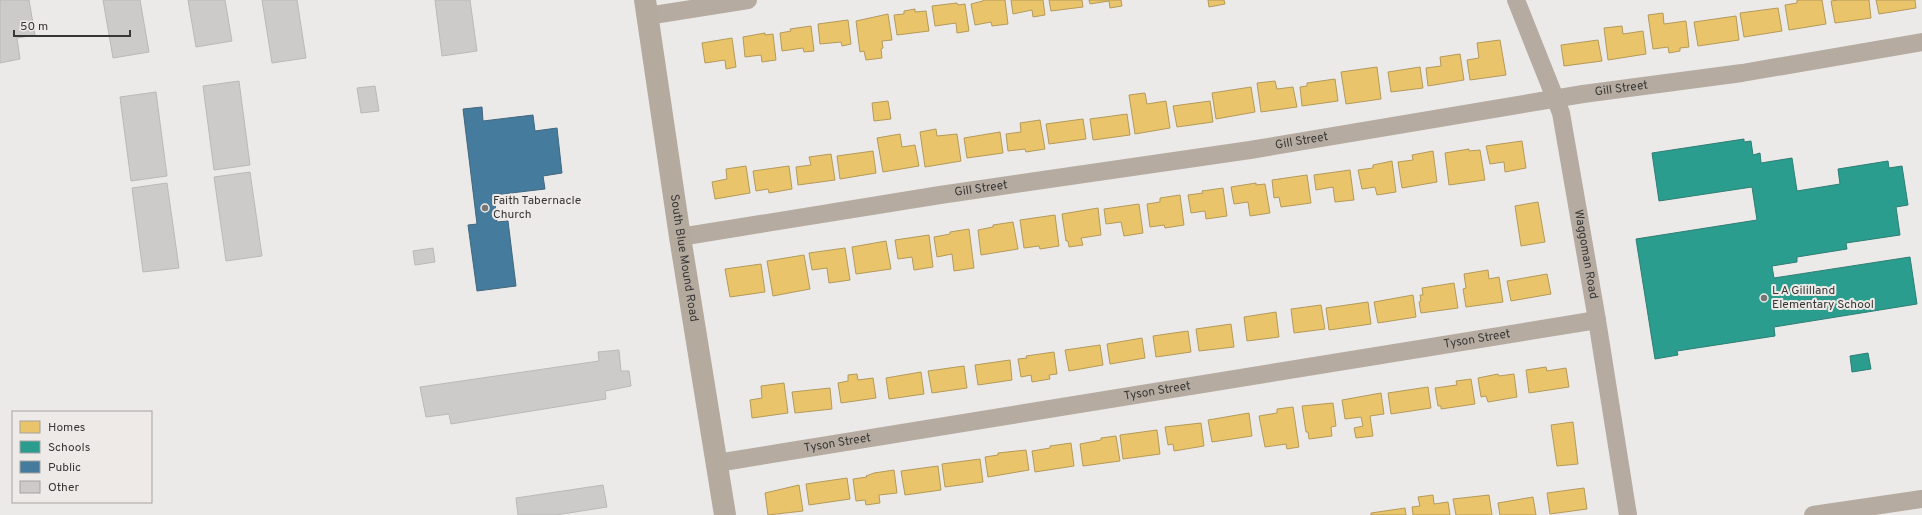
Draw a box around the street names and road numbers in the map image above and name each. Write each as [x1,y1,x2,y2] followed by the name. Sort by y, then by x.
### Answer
[1594,77,1649,100] street label: Gill Street
[1274,129,1329,154] street label: Gill Street
[954,177,1009,201] street label: Gill Street
[666,193,702,323] street label: South Blue Mound Road
[1570,208,1601,300] street label: Waggoman Road
[1442,326,1512,353] street label: Tyson Street
[1123,378,1192,405] street label: Tyson Street
[803,430,872,457] street label: Tyson Street

